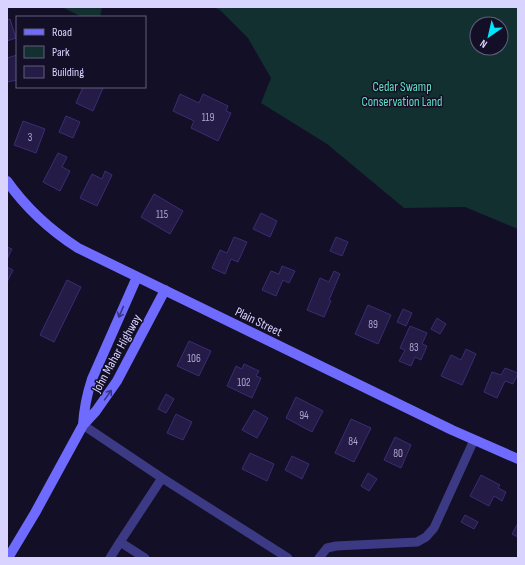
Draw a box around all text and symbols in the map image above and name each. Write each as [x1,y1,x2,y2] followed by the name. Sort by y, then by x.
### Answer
[16,16,146,88] legend
[469,16,509,56] north arrow
[52,25,72,40] text: Road
[478,37,490,51] text: N
[52,45,70,60] text: Park
[52,65,84,80] text: Building
[362,79,442,110] park label: Cedar Swamp Conservation Land
[202,111,214,124] house number: 119
[28,131,33,144] house number: 3
[156,208,168,221] house number: 115
[232,304,285,340] street label: Plain Street
[117,306,124,318] one-way arrow
[88,311,145,396] street label: John Mahar Highway
[368,318,378,331] house number: 89
[409,341,419,354] house number: 83
[187,352,201,365] house number: 106
[237,376,251,389] house number: 102
[104,390,112,401] one-way arrow
[299,409,309,422] house number: 94
[348,435,358,448] house number: 84
[393,447,403,460] house number: 80

